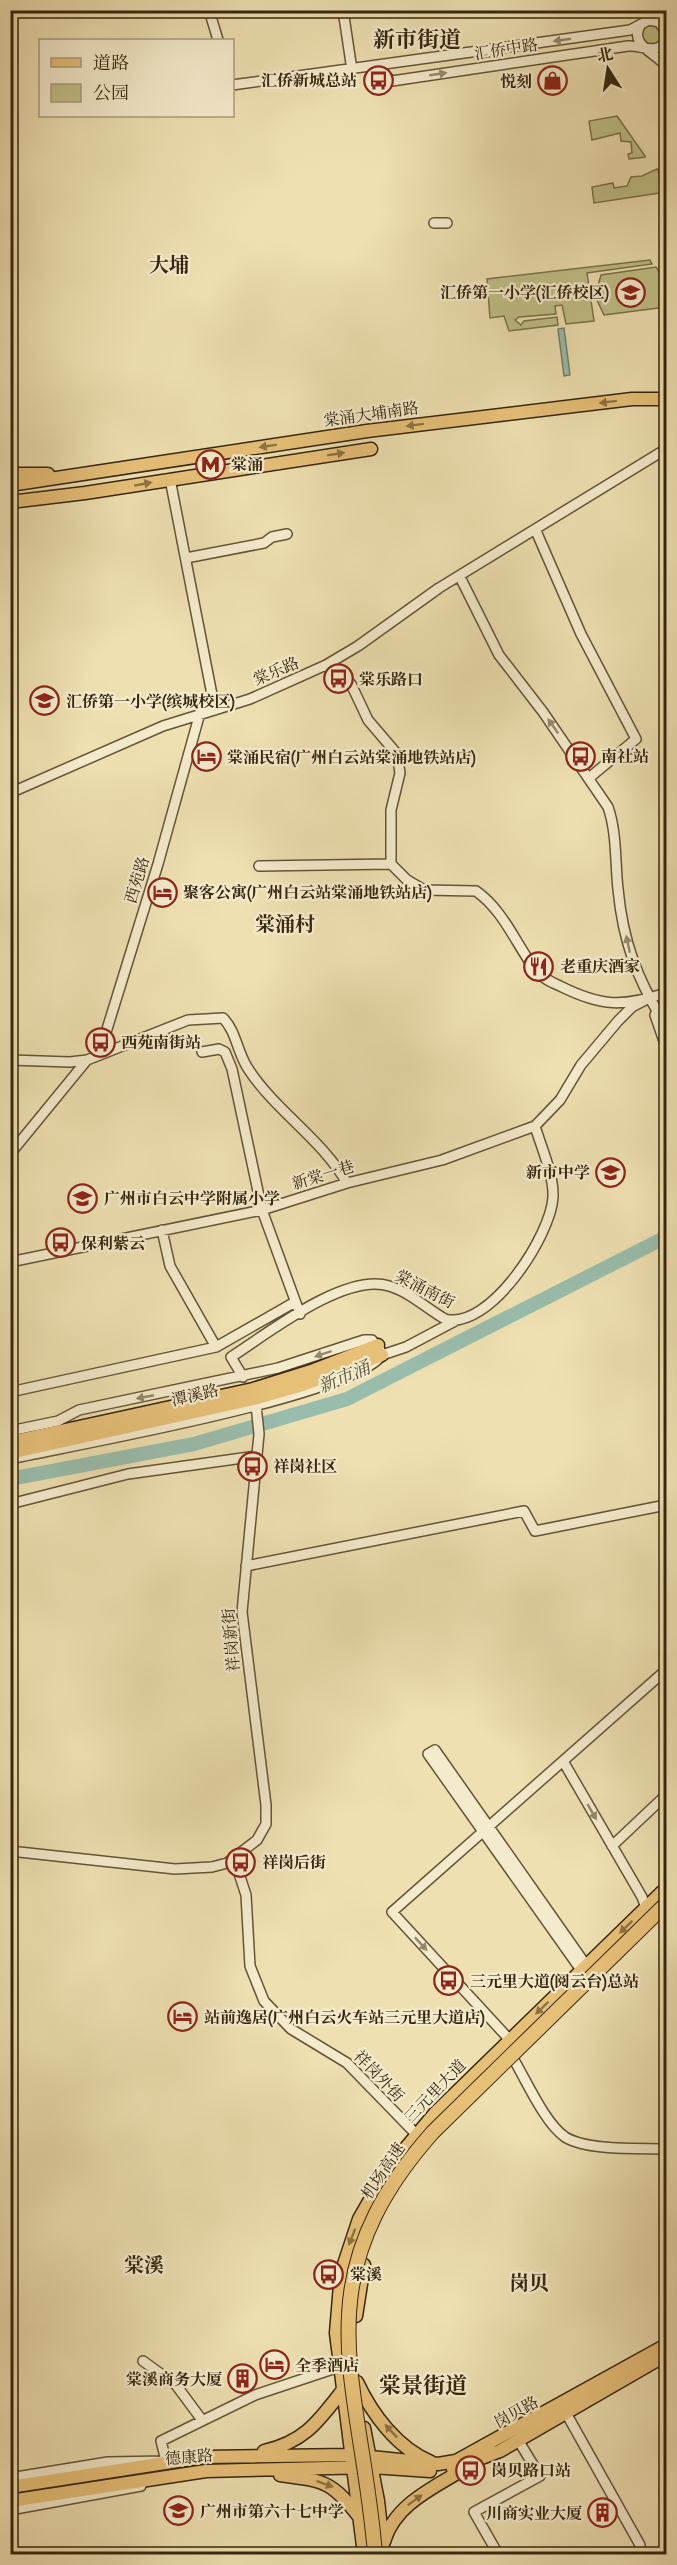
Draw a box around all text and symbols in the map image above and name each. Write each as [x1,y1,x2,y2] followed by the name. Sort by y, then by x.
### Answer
[373,26,461,53] district label: 新市街道
[473,35,539,63] street label: 汇侨中路
[552,35,571,44] one-way arrow
[39,39,234,117] legend
[578,39,638,99] north arrow
[595,44,615,66] text: 北
[93,52,129,74] text: 道路
[362,64,394,96] bus stop icon: 汇侨新城总站
[537,65,569,97] shop icon: 悦刻
[429,69,448,78] one-way arrow
[261,71,357,90] place label: 汇侨新城总站
[500,72,532,91] place label: 悦刻
[93,82,129,104] text: 公园
[149,253,189,277] district label: 大埔
[614,276,646,308] school or university icon: 汇侨第一小学(汇侨校区)
[440,283,609,303] place label: 汇侨第一小学(汇侨校区)
[599,397,618,406] one-way arrow
[322,398,420,430] street label: 棠涌大埔南路
[405,420,424,430] one-way arrow
[258,441,277,450] one-way arrow
[194,448,226,480] metro station icon: 棠涌
[326,449,345,458] one-way arrow
[231,455,263,474] place label: 棠涌
[134,479,153,488] one-way arrow
[250,653,302,689] street label: 棠乐路
[322,663,354,695] bus stop icon: 棠乐路口
[359,670,423,689] place label: 棠乐路口
[29,685,61,717] school or university icon: 汇侨第一小学(缤城校区)
[66,692,235,712] place label: 汇侨第一小学(缤城校区)
[548,718,559,734] one-way arrow
[564,740,596,772] bus stop icon: 南社站
[190,741,222,773] hotel icon: 棠涌民宿(广州白云站棠涌地铁站店)
[601,747,649,766] place label: 南社站
[227,748,476,768] place label: 棠涌民宿(广州白云站棠涌地铁站店)
[121,854,153,906] street label: 西苑路
[146,876,178,908] hotel icon: 聚客公寓(广州白云站棠涌地铁站店)
[183,883,432,903] place label: 聚客公寓(广州白云站棠涌地铁站店)
[255,912,315,936] district label: 棠涌村
[623,934,632,953] one-way arrow
[523,950,555,982] restaurant icon: 老重庆酒家
[560,957,640,976] place label: 老重庆酒家
[84,1026,116,1058] bus stop icon: 西苑南街站
[121,1033,201,1052] place label: 西苑南街站
[595,1156,627,1188] school or university icon: 新市中学
[290,1157,356,1193] street label: 新棠一巷
[526,1163,590,1182] place label: 新市中学
[67,1182,99,1214] school or university icon: 广州市白云中学附属小学
[104,1189,280,1208] place label: 广州市白云中学附属小学
[44,1227,76,1259] bus stop icon: 保利紫云
[81,1234,145,1253] place label: 保利紫云
[392,1266,458,1312] street label: 棠涌南街
[314,1349,332,1359] one-way arrow
[315,1356,375,1398] water label: 新市涌
[169,1380,221,1410] street label: 潭溪路
[135,1392,154,1402] one-way arrow
[236,1450,268,1482] bus stop icon: 祥岗社区
[273,1457,337,1476] place label: 祥岗社区
[219,1607,243,1673] street label: 祥岗新街
[587,1804,598,1820] one-way arrow
[225,1846,257,1878] bus stop icon: 祥岗后街
[262,1853,326,1872] place label: 祥岗后街
[620,1919,634,1933] one-way arrow
[414,1936,428,1950] one-way arrow
[433,1965,465,1997] bus stop icon: 三元里大道(阅云台)总站
[470,1972,639,1992] place label: 三元里大道(阅云台)总站
[167,2001,199,2033] hotel icon: 站前逸居(广州白云火车站三元里大道店)
[534,2001,549,2015] one-way arrow
[204,2008,485,2028] place label: 站前逸居(广州白云火车站三元里大道店)
[350,2046,408,2106] street label: 祥岗外街
[400,2056,470,2126] street label: 三元里大道
[357,2139,409,2203] street label: 机场高速
[347,2228,357,2246] one-way arrow
[124,2253,164,2277] district label: 棠溪
[313,2258,345,2290] bus stop icon: 棠溪
[350,2265,382,2284] place label: 棠溪
[509,2271,549,2295] district label: 岗贝
[258,2349,290,2381] hotel icon: 全季酒店
[295,2356,359,2375] place label: 全季酒店
[227,2363,259,2395] building icon: 棠溪商务大厦
[126,2370,222,2389] place label: 棠溪商务大厦
[379,2372,467,2399] district label: 棠景街道
[490,2392,542,2432] street label: 岗贝路
[384,2424,398,2439] one-way arrow
[164,2445,214,2469] street label: 德康路
[454,2454,486,2486] bus stop icon: 岗贝路口站
[491,2461,571,2480] place label: 岗贝路口站
[316,2479,334,2489] one-way arrow
[408,2494,423,2506] one-way arrow
[163,2495,195,2527] school or university icon: 广州市第六十七中学
[587,2497,619,2529] building icon: 川商实业大厦
[200,2502,344,2521] place label: 广州市第六十七中学
[486,2504,582,2523] place label: 川商实业大厦

